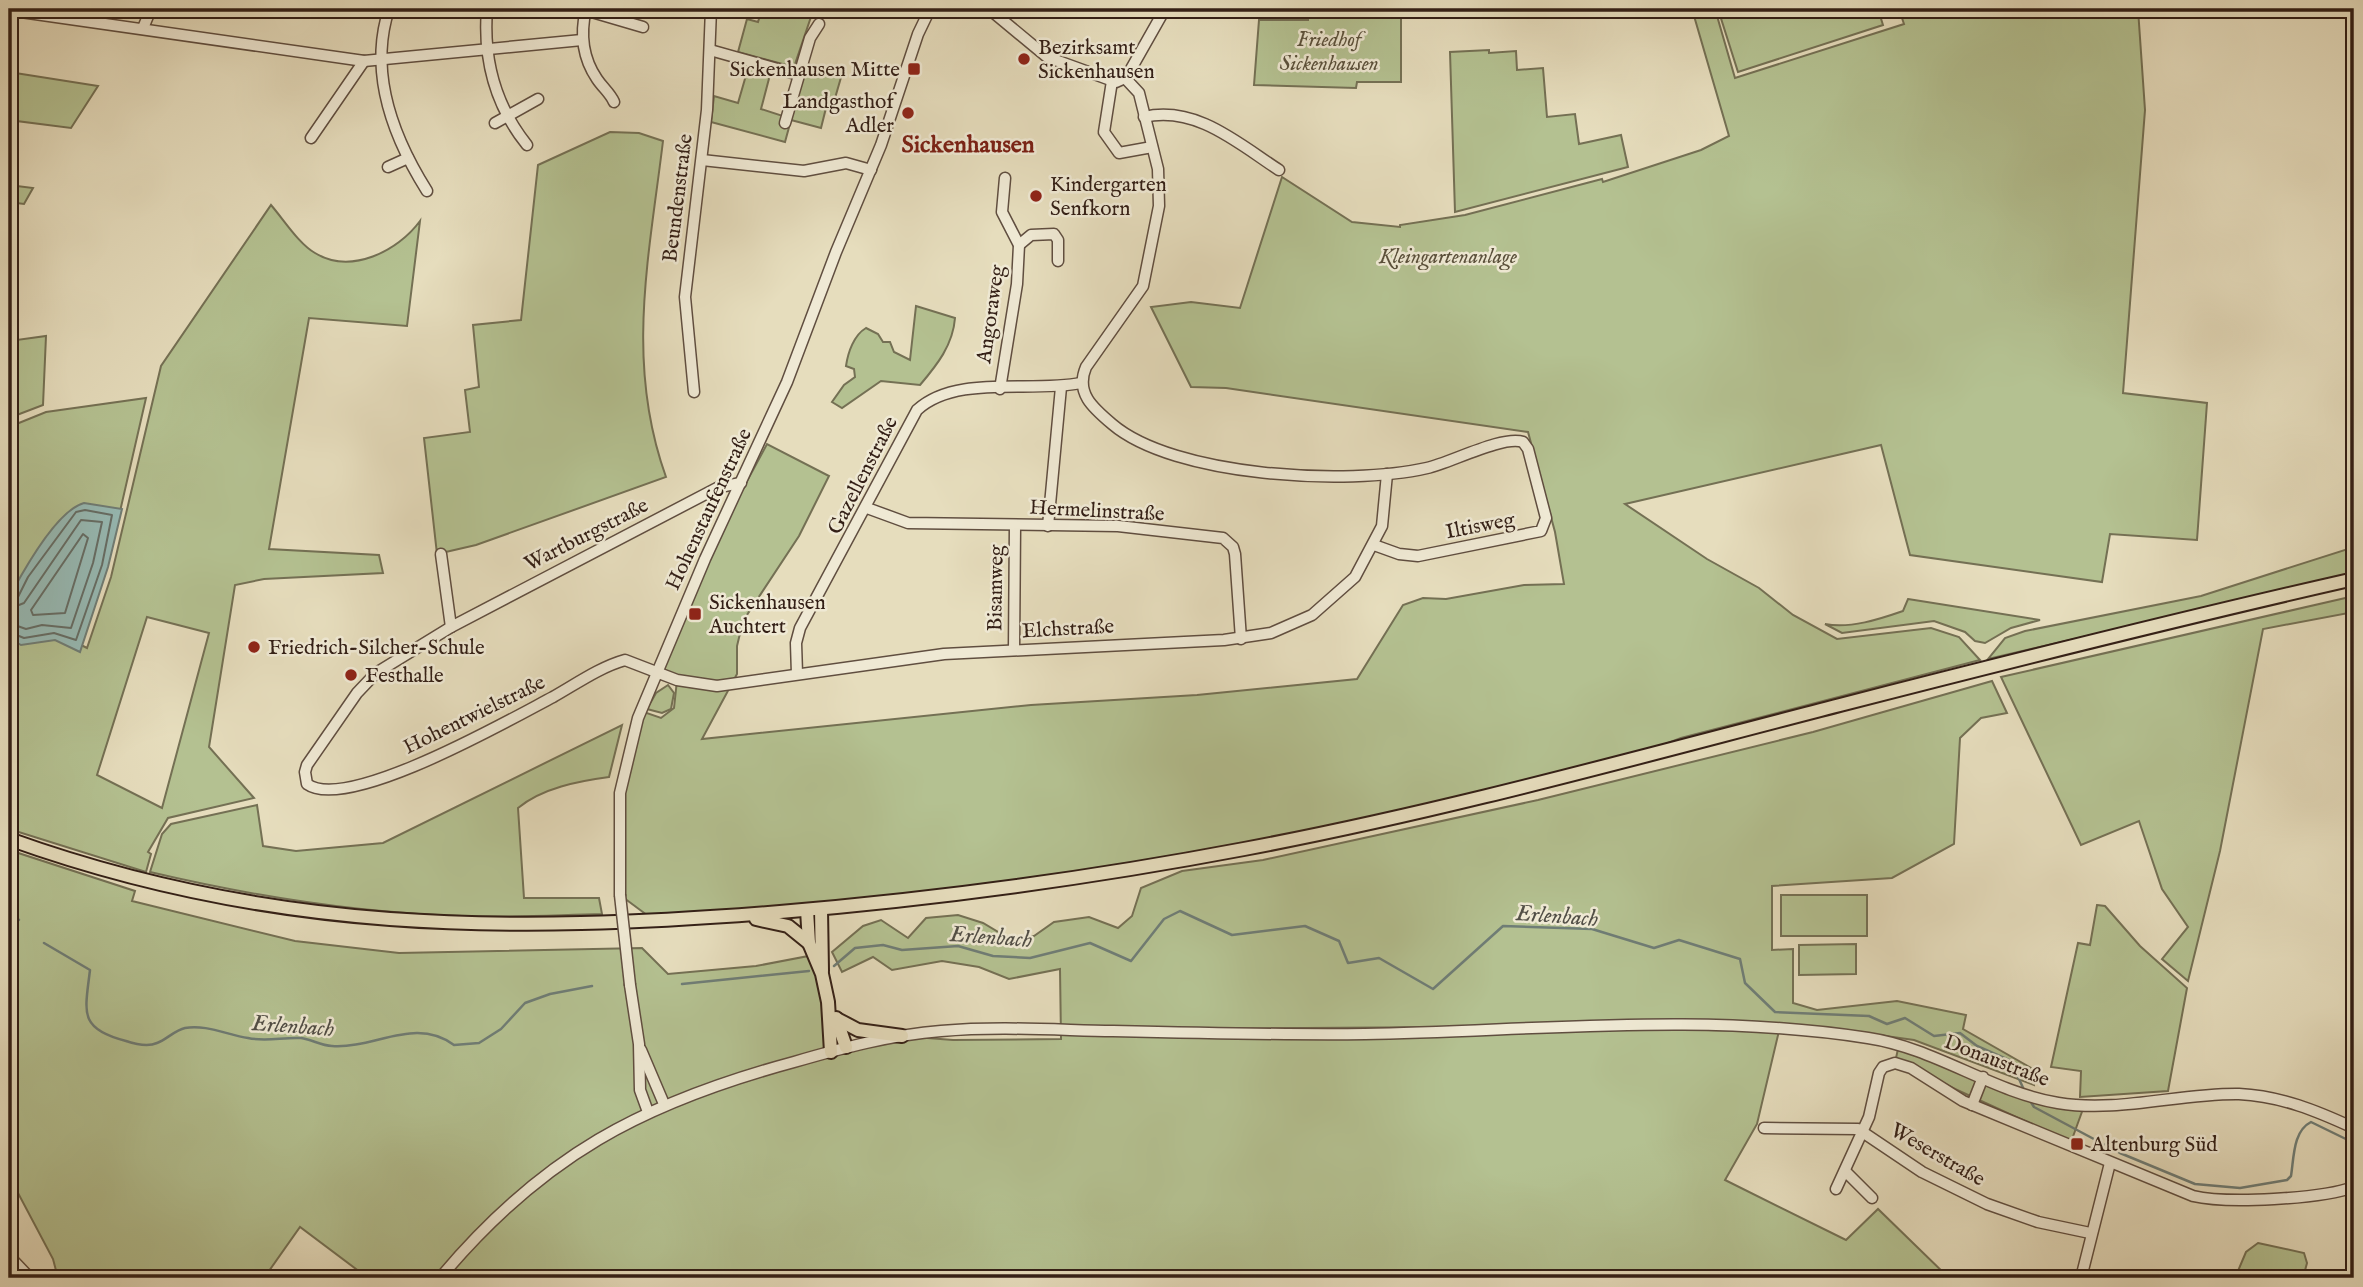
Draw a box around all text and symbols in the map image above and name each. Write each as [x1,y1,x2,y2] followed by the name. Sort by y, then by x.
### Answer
[1279,27,1379,78] park label: Friedhof Sickenhausen
[1038,35,1155,86] place label: Bezirksamt Sickenhausen
[1016,51,1032,67] marker: Bezirksamt Sickenhausen
[729,57,900,84] place label: Sickenhausen Mitte
[906,61,922,77] marker: Sickenhausen Mitte
[783,89,897,140] place label: Landgasthof Adler
[900,105,916,121] marker: Landgasthof Adler
[901,130,1035,161] district label: Sickenhausen
[657,132,700,264] street label: Beundenstraße
[1050,172,1167,223] place label: Kindergarten Senfkorn
[1028,188,1044,204] marker: Kindergarten Senfkorn
[1378,244,1517,271] park label: Kleingartenanlage
[971,263,1012,366] street label: Angoraweg
[822,412,905,539] street label: Gazellenstraße
[660,424,759,595] street label: Hohenstaufenstraße
[520,492,654,578] street label: Wartburgstraße
[1029,494,1166,529] street label: Hermelinstraße
[1443,506,1518,546] street label: Iltisweg
[982,544,1011,632] street label: Bisamweg
[708,590,826,641] place label: Sickenhausen Auchtert
[687,606,703,622] marker: Sickenhausen Auchtert
[1021,614,1115,645] street label: Elchstraße
[268,635,485,662] place label: Friedrich-Silcher-Schule
[246,639,262,655] marker: Friedrich-Silcher-Schule
[365,663,444,690] place label: Festhalle
[343,667,359,683] marker: Festhalle
[399,669,550,761] street label: Hohentwielstraße
[1514,899,1599,934] water label: Erlenbach
[948,920,1033,955] water label: Erlenbach
[250,1009,335,1044] water label: Erlenbach
[1940,1029,2053,1094] street label: Donaustraße
[1885,1117,1990,1193] street label: Weserstraße
[2090,1132,2218,1159] place label: Altenburg Süd
[2069,1136,2085,1152] marker: Altenburg Süd

